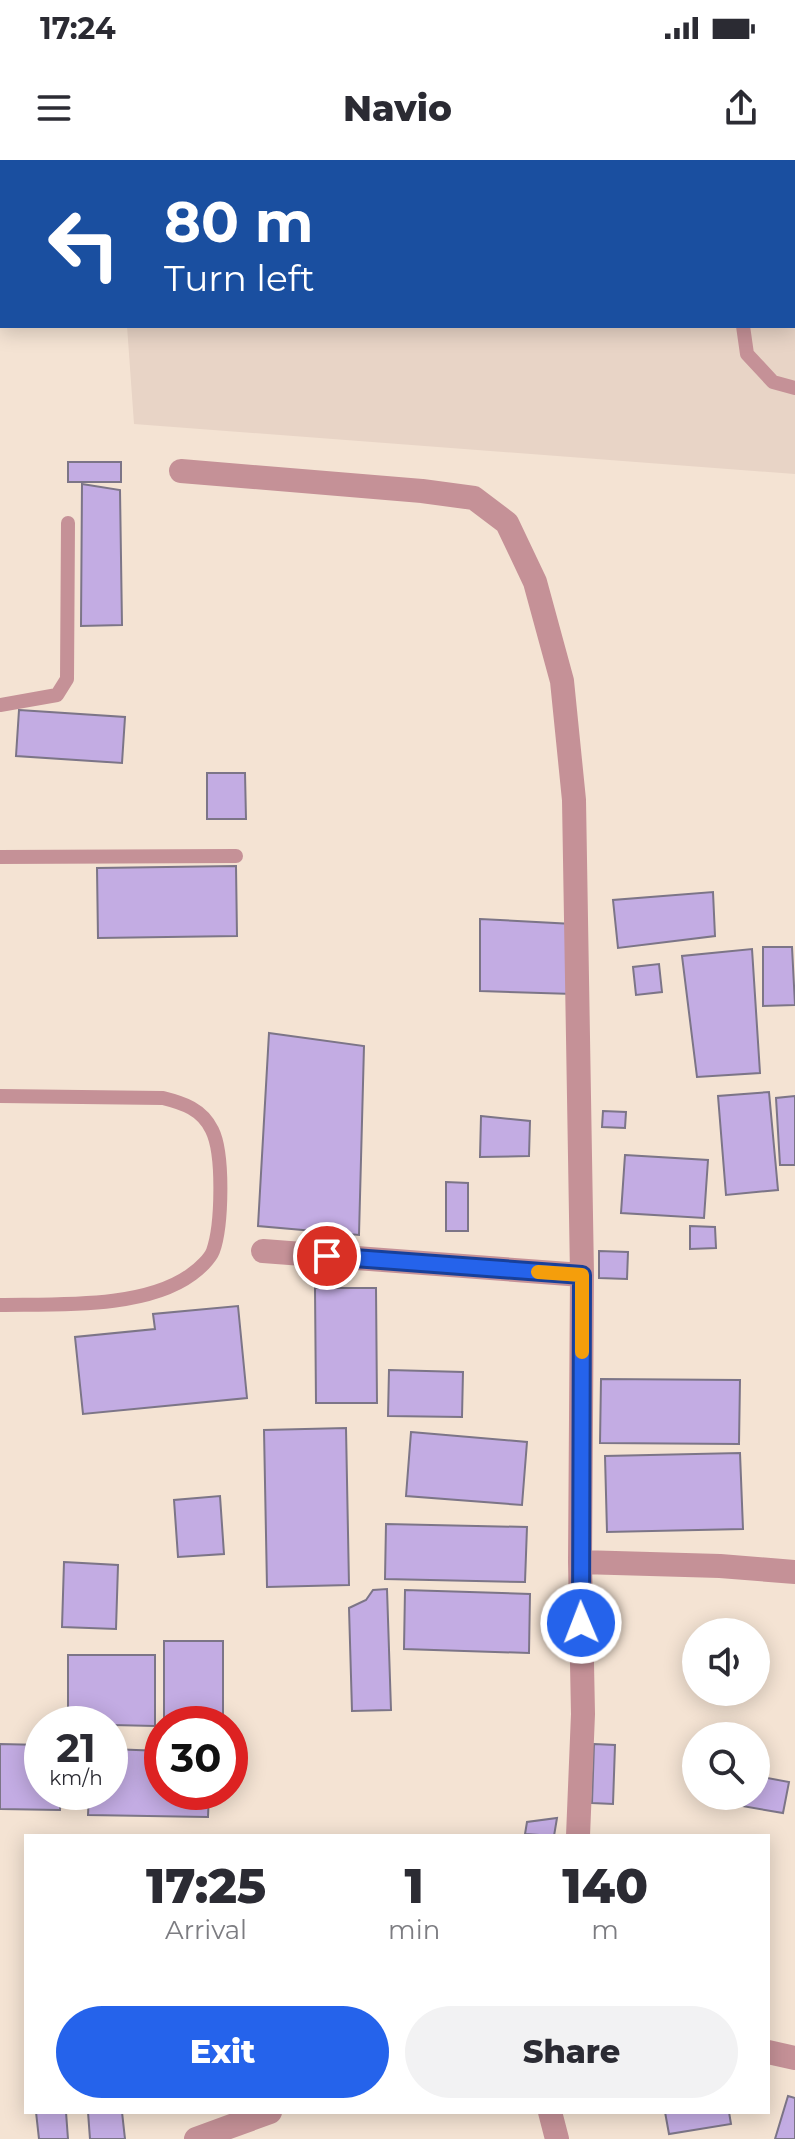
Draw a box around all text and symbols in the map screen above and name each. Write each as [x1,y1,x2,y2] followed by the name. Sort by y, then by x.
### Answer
[40,10,116,47] text: 17:24
[32,86,76,130] icon: menu
[343,86,452,130] text: Navio
[719,86,763,130] icon: share
[164,188,314,256] text: 80 m
[32,192,136,296] icon: left
[164,256,315,300] text: Turn left
[293,1222,361,1290] pin
[305,1234,349,1278] icon: arrive
[539,1581,623,1665] position arrow
[682,1618,770,1810] map controls
[682,1618,770,1706] button: sound
[144,1706,248,1810] speed limit sign: 30
[682,1722,770,1810] button: search
[56,1723,96,1772] text: 21
[49,1766,103,1790] text: km/h
[146,1857,266,1915] text: 17:25
[404,1857,424,1915] text: 1
[562,1857,648,1915] text: 140
[165,1914,247,1946] text: Arrival
[388,1914,440,1946] text: min
[591,1914,619,1946] text: m
[56,2006,389,2098] button: Exit
[405,2006,738,2098] button: Share

